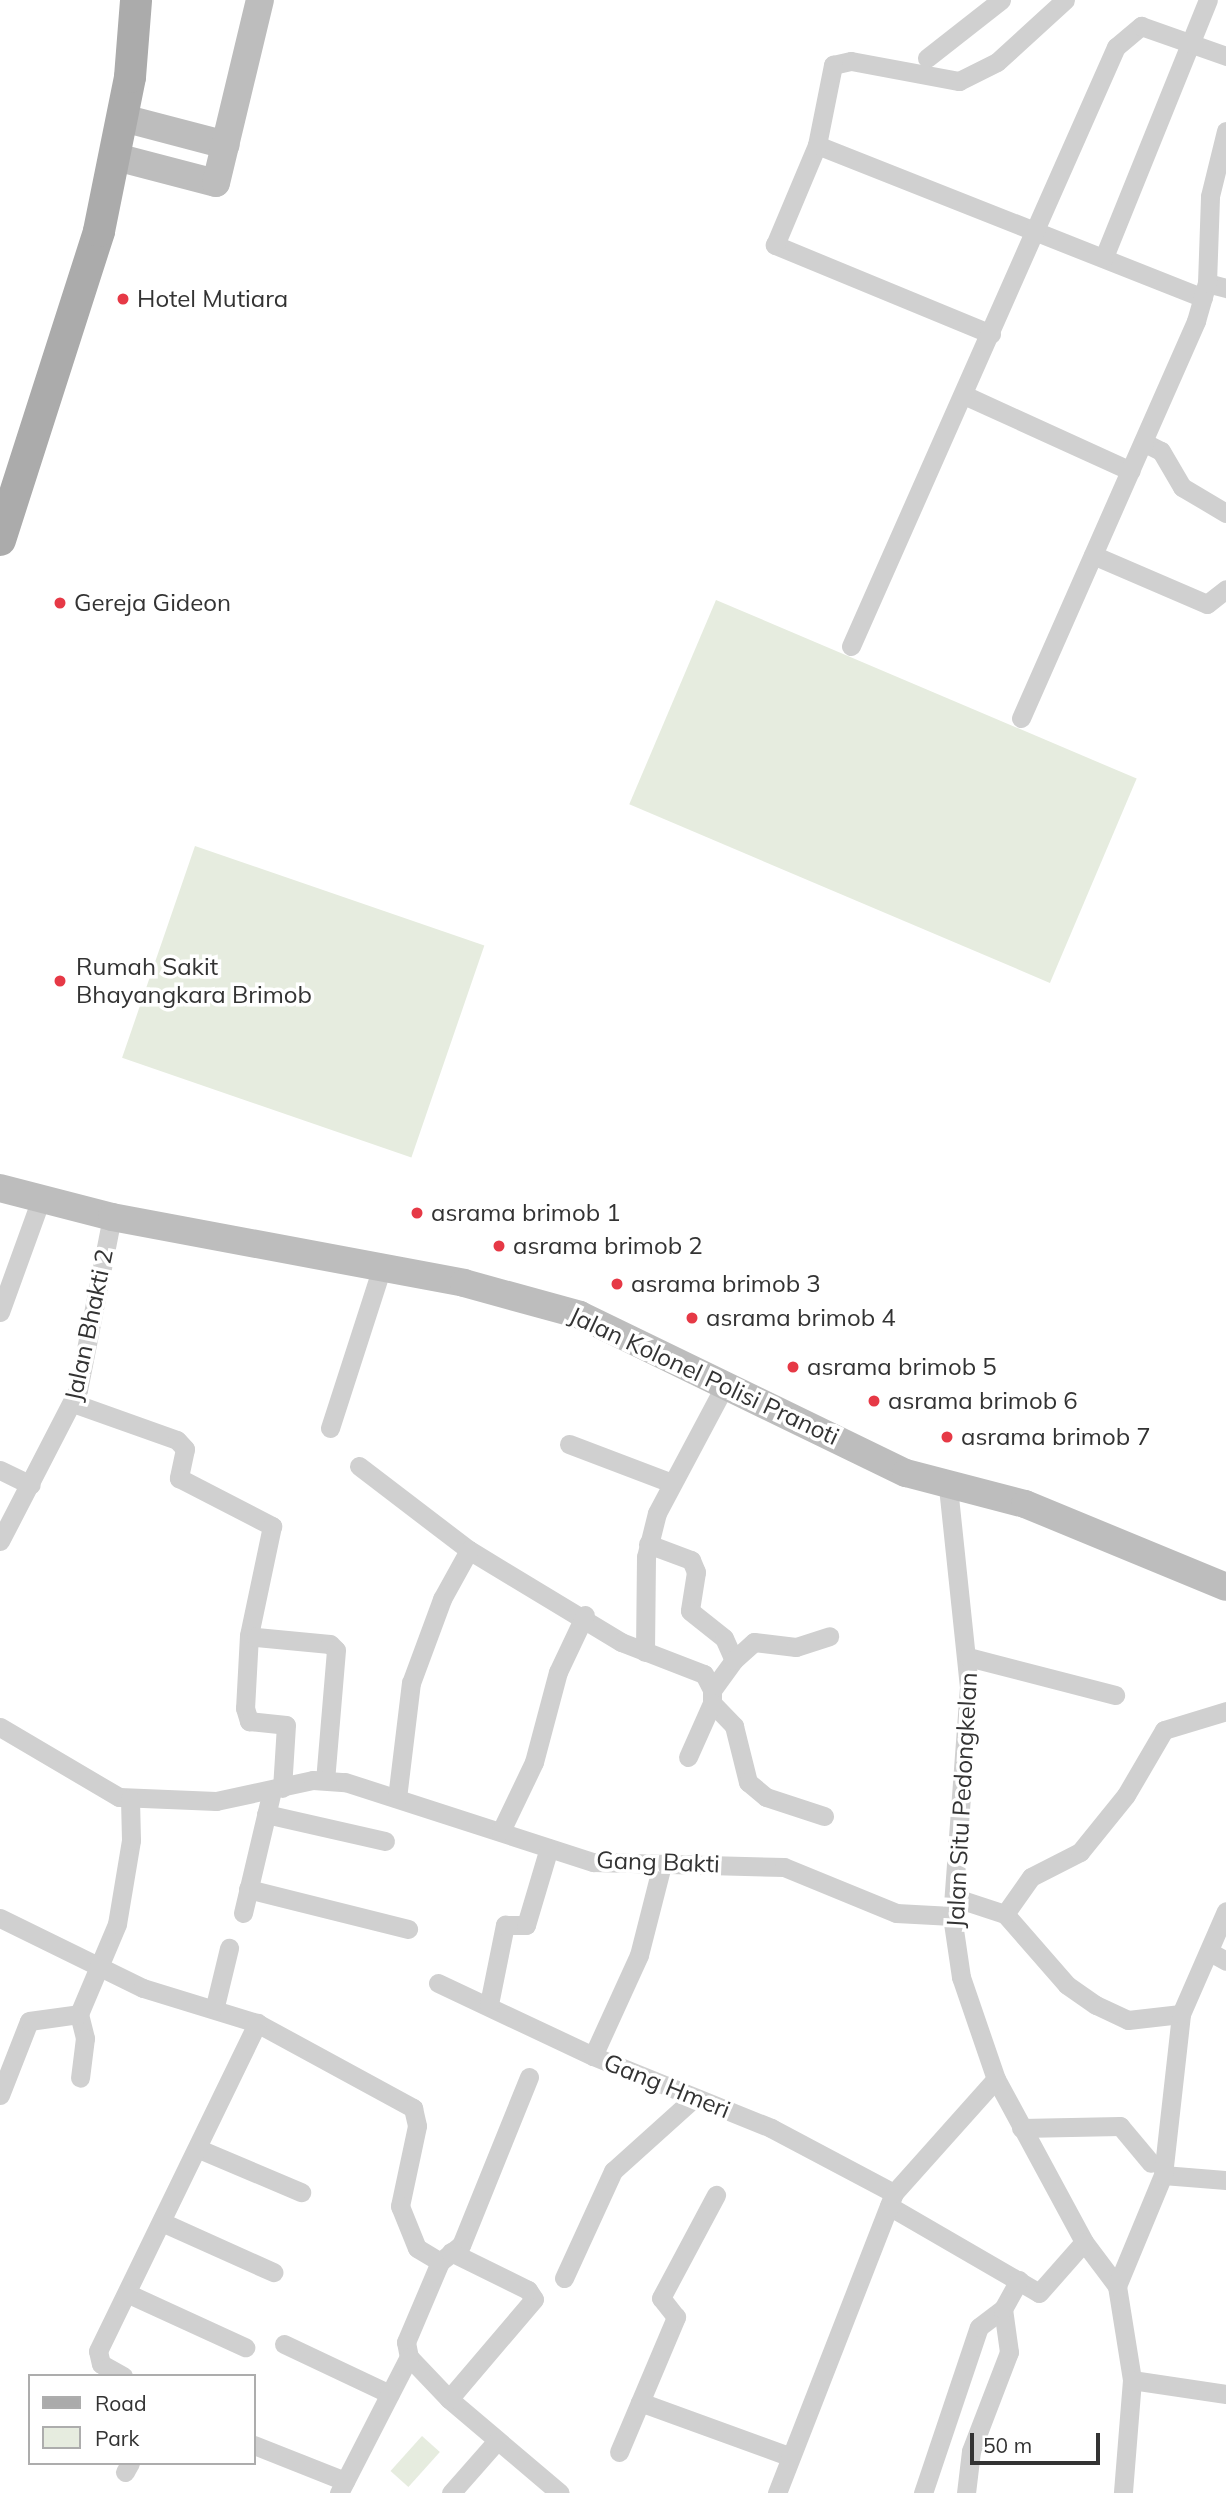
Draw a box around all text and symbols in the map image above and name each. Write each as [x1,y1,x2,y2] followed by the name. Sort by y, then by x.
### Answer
[137,285,288,313] place label: Hotel Mutiara
[115,291,131,307] marker: Hotel Mutiara
[74,589,231,617] place label: Gereja Gideon
[52,595,68,611] marker: Gereja Gideon
[76,953,312,1009] place label: Rumah Sakit Bhayangkara Brimob
[50,971,70,991] marker: Rumah Sakit Bhayangkara Brimob
[431,1199,621,1227] place label: asrama brimob 1
[409,1205,425,1221] marker: asrama brimob 1
[513,1232,703,1260] place label: asrama brimob 2
[491,1238,507,1254] marker: asrama brimob 2
[59,1247,119,1403] street label: Jalan Bhakti 2
[631,1270,821,1298] place label: asrama brimob 3
[609,1276,625,1292] marker: asrama brimob 3
[565,1301,843,1451] street label: Jalan Kolonel Polisi Pranoti
[706,1304,896,1332] place label: asrama brimob 4
[684,1310,700,1326] marker: asrama brimob 4
[807,1353,997,1381] place label: asrama brimob 5
[785,1359,801,1375] marker: asrama brimob 5
[888,1387,1078,1415] place label: asrama brimob 6
[866,1393,882,1409] marker: asrama brimob 6
[961,1423,1151,1451] place label: asrama brimob 7
[939,1429,955,1445] marker: asrama brimob 7
[941,1671,983,1929] street label: Jalan Situ Pedongkelan
[596,1845,720,1879] street label: Gang Bakti
[600,2048,734,2124] street label: Gang Hmeri
[28,2374,256,2465] legend
[95,2390,146,2416] text: Road
[974,2420,1104,2464] scale bar
[95,2425,139,2451] text: Park
[983,2432,1032,2458] text: 50 m

